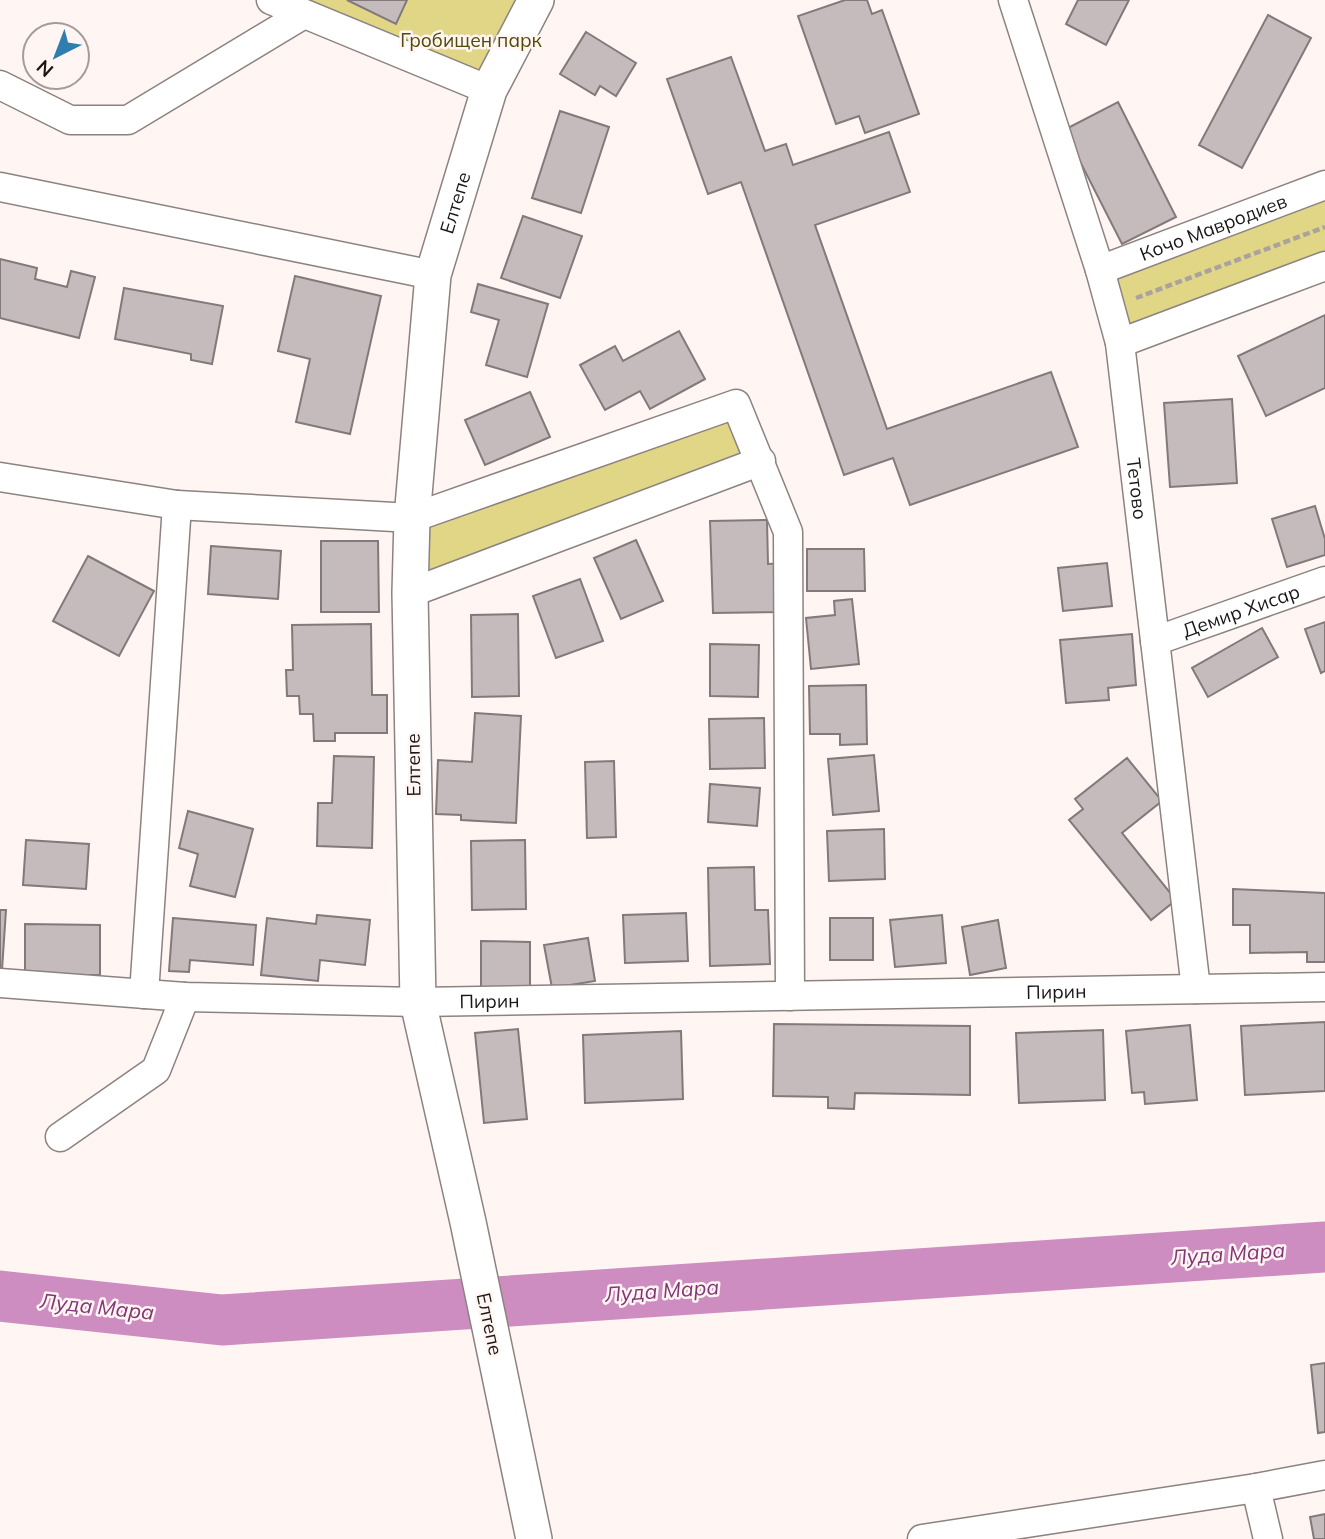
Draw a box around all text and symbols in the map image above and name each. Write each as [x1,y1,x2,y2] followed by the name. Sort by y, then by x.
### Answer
[21,21,91,91] north arrow
[400,28,543,52] park label: Гробищен парк
[31,55,58,82] text: N
[434,169,476,236] street label: Елтепе
[1136,189,1290,266] street label: Кочо Мавродиев
[1122,456,1153,521] street label: Тетово
[1179,579,1303,642] street label: Демир Хисар
[400,733,426,797] street label: Елтепе
[1026,979,1087,1004] street label: Пирин
[459,988,520,1013] street label: Пирин
[1169,1236,1286,1270] water label: Луда Мара
[603,1273,720,1307] water label: Луда Мара
[38,1287,156,1325] water label: Луда Мара
[472,1291,508,1357] street label: Елтепе

